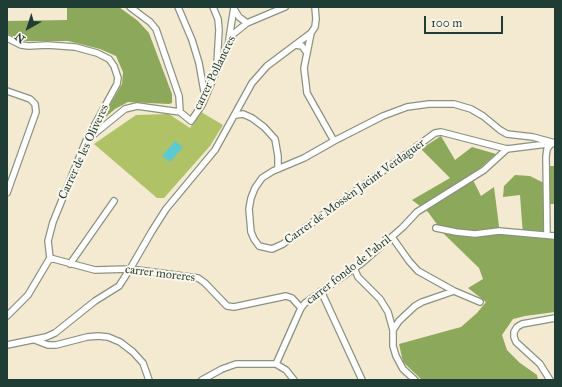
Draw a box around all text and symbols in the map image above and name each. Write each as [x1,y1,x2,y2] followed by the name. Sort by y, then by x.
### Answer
[8,8,48,48] north arrow
[426,8,505,34] scale bar
[431,16,462,30] text: 100 m
[12,30,28,46] text: N
[191,34,239,112] street label: carrer Pollancres
[56,102,112,202] street label: Carrer de les Oliveres
[282,136,428,248] street label: Carrer de Mossèn Jacint Verdaguer
[304,232,394,308] street label: carrer fondo de l'abril
[124,263,196,285] street label: carrer moreres

